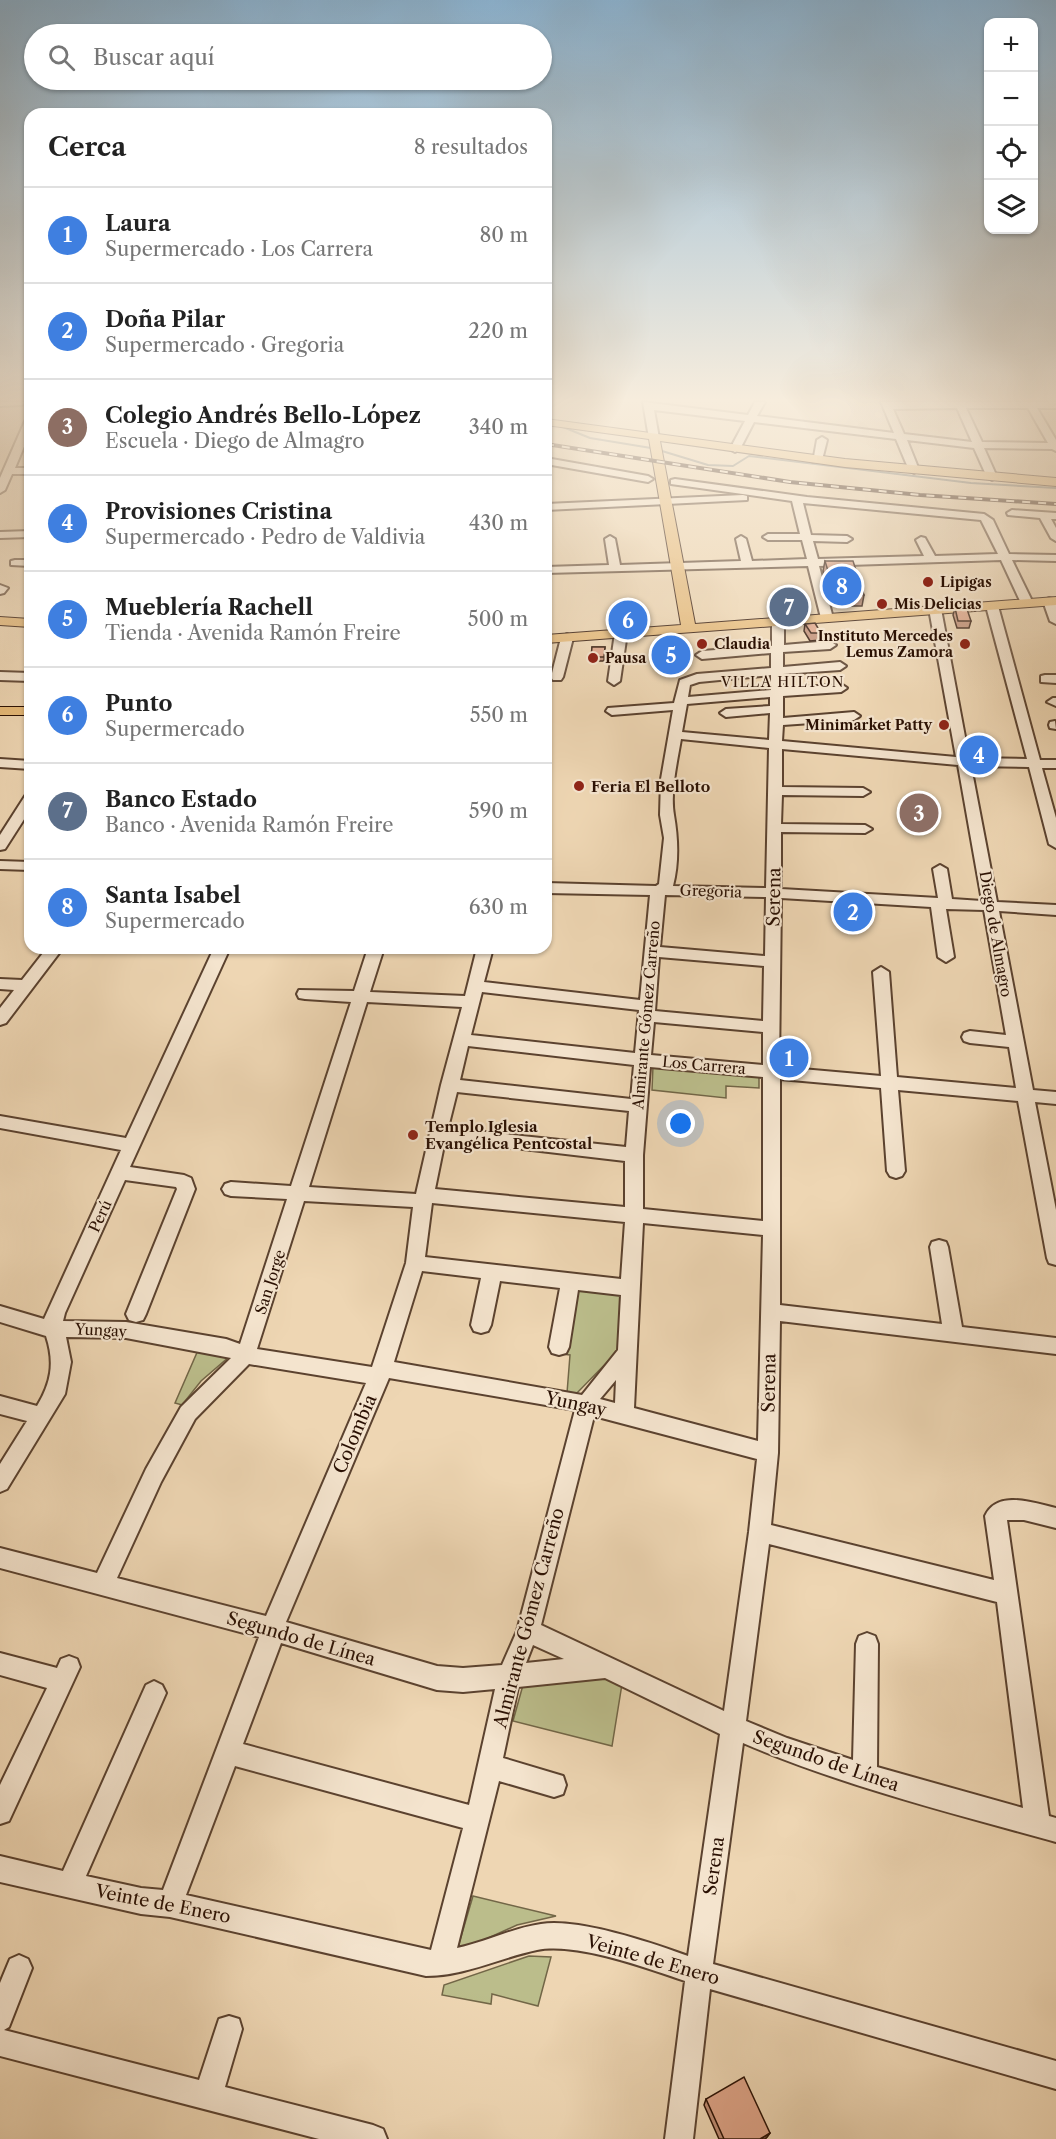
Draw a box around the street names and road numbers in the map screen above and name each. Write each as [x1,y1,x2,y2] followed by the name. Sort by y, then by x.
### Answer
[762,867,786,927] street label: Serena
[976,869,1016,999] street label: Diego de Almagro
[679,880,743,902] street label: Gregoria
[628,920,664,1111] street label: Almirante Gómez Carreño
[661,1052,747,1078] street label: Los Carrera
[84,1197,116,1235] street label: Perú
[251,1247,289,1317] street label: San Jorge
[74,1319,128,1341] street label: Yungay
[757,1353,781,1413] street label: Serena
[542,1387,610,1421] street label: Yungay
[328,1391,382,1477] street label: Colombia
[489,1505,569,1732] street label: Almirante Gómez Carreño
[224,1607,378,1671] street label: Segundo de Línea
[750,1726,903,1797] street label: Segundo de Línea
[699,1835,729,1897] street label: Serena
[92,1880,233,1928] street label: Veinte de Enero
[583,1930,722,1990] street label: Veinte de Enero

